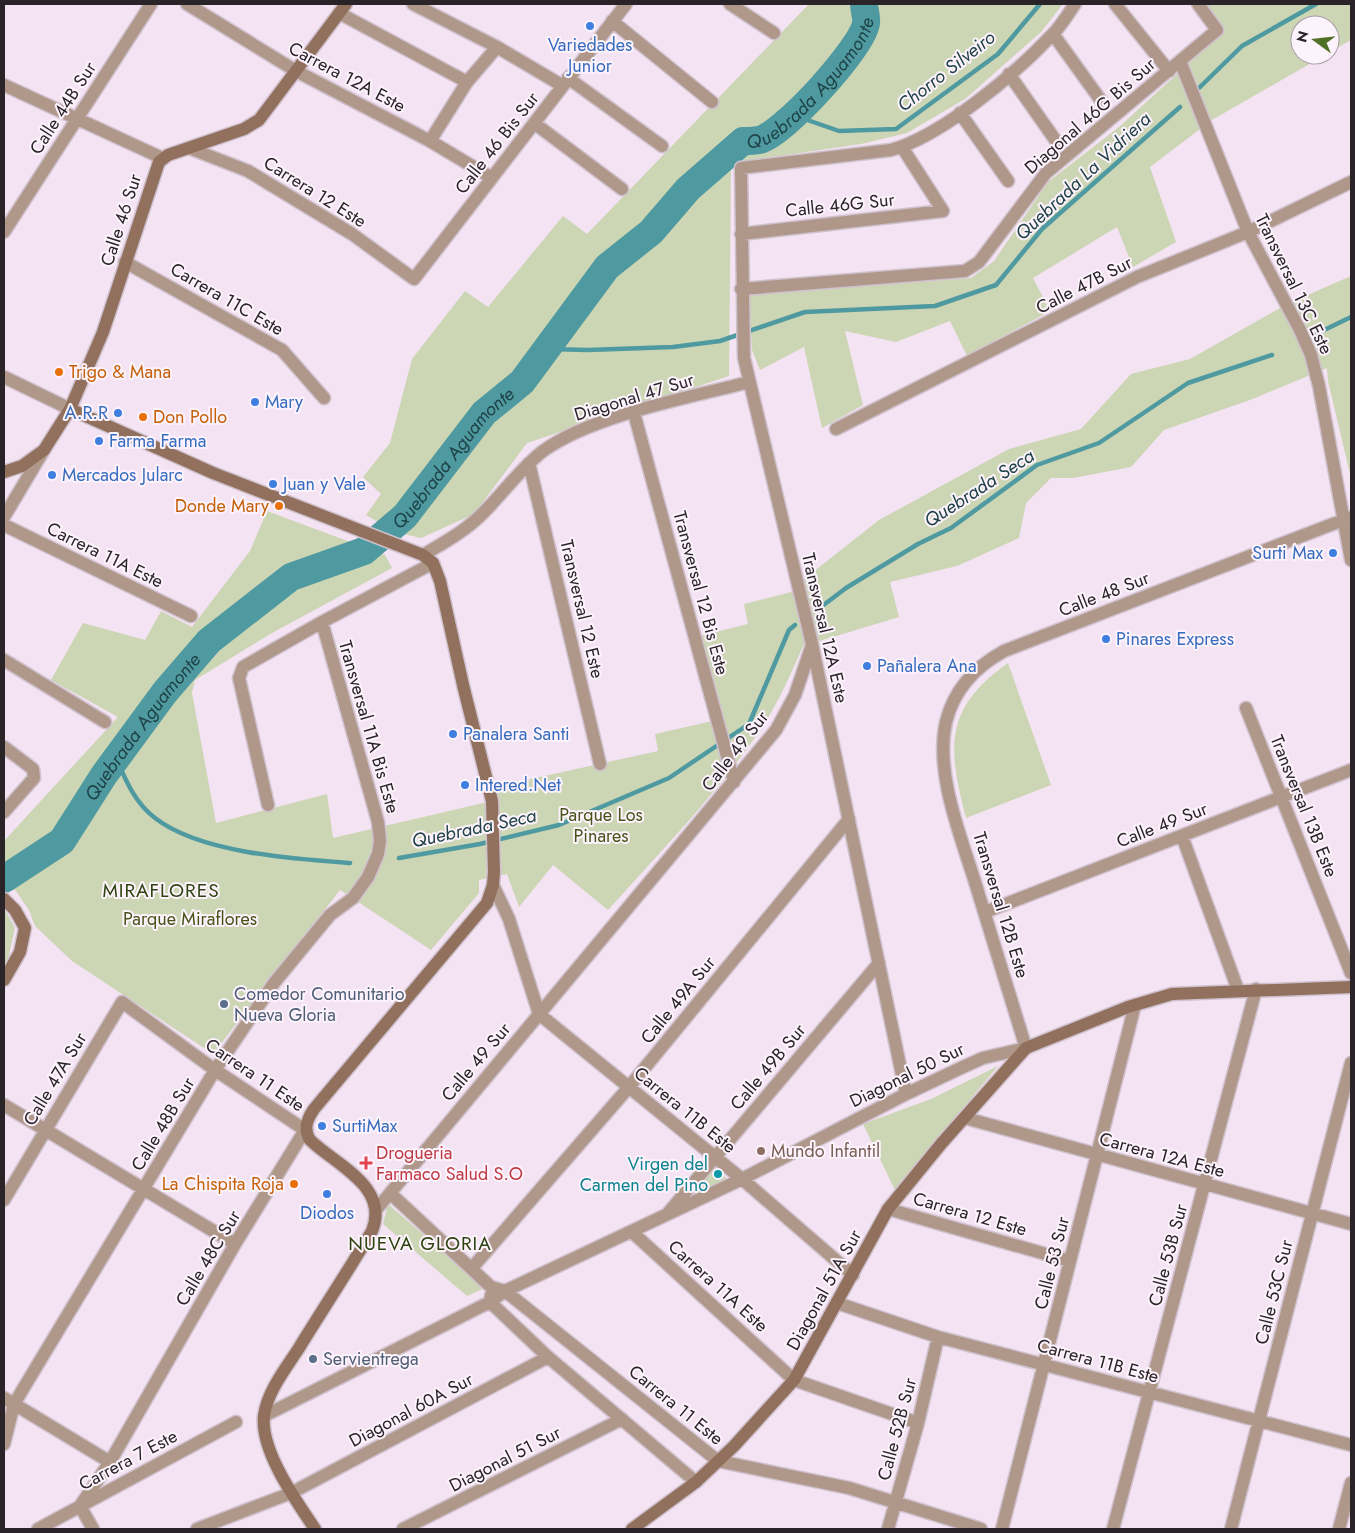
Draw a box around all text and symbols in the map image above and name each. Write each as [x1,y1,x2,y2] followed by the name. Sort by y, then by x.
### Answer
[1290,15,1340,65] north arrow
[745,16,880,155] water label: Quebrada Aguamonte
[584,20,596,32] marker: Variedades Junior
[891,24,1001,118] water label: Chorro Silveiro
[1291,29,1314,45] text: N
[548,32,632,79] place label: Variedades Junior
[284,35,410,119] street label: Carrera 12A Este
[1019,51,1162,180] street label: Diagonal 46G Bis Sur
[23,56,103,159] street label: Calle 44B Sur
[449,86,546,199] street label: Calle 46 Bis Sur
[1009,105,1157,246] water label: Quebrada La Vidriera
[258,150,372,234] street label: Carrera 12 Este
[94,170,148,270] street label: Calle 46 Sur
[784,186,897,224] street label: Calle 46G Sur
[1249,209,1339,359] street label: Transversal 13C Este
[1031,249,1137,320] street label: Calle 47B Sur
[165,256,289,342] street label: Carrera 11C Este
[69,359,171,385] place label: Trigo & Mana
[53,366,65,378] marker: Trigo & Mana
[571,366,698,428] street label: Diagonal 47 Sur
[386,380,520,535] water label: Quebrada Aguamonte
[265,389,303,415] place label: Mary
[249,396,261,408] marker: Mary
[65,400,108,426] place label: A.R.R
[153,404,227,430] place label: Don Pollo
[112,407,124,419] marker: A.R.R
[137,411,149,423] marker: Don Pollo
[109,428,206,454] place label: Farma Farma
[93,435,105,447] marker: Farma Farma
[918,442,1040,534] water label: Quebrada Seca
[62,462,183,488] place label: Mercados Jularc
[46,469,58,481] marker: Mercados Jularc
[281,471,366,497] place label: Juan y Vale
[267,478,279,490] marker: Juan y Vale
[175,493,269,519] place label: Donde Mary
[273,500,285,512] marker: Donde Mary
[667,508,735,678] street label: Transversal 12 Bis Este
[42,516,168,594] street label: Carrera 11A Este
[553,537,611,681] street label: Transversal 12 Este
[1252,540,1323,566] place label: Surti Max
[1327,547,1339,559] marker: Surti Max
[795,550,855,706] street label: Transversal 12A Este
[1055,565,1154,623] street label: Calle 48 Sur
[1116,626,1234,652] place label: Pinares Express
[1100,633,1112,645] marker: Pinares Express
[332,638,406,816] street label: Transversal 11A Bis Este
[78,647,207,806] water label: Quebrada Aguamonte
[877,653,977,679] place label: Pañalera Ana
[861,660,873,672] marker: Pañalera Ana
[695,705,775,797] street label: Calle 49 Sur
[463,721,570,747] place label: Panalera Santi
[447,728,459,740] marker: Panalera Santi
[1264,731,1344,881] street label: Transversal 13B Este
[475,772,562,798] place label: Intered.Net
[459,779,471,791] marker: Intered.Net
[1113,795,1212,854] street label: Calle 49 Sur
[409,802,539,854] water label: Quebrada Seca
[559,802,643,849] park label: Parque Los Pinares
[966,829,1036,981] street label: Transversal 12B Este
[102,877,220,904] district label: MIRAFLORES
[123,906,257,932] park label: Parque Miraflores
[634,950,722,1049] street label: Calle 49A Sur
[234,981,405,1028] place label: Comedor Comunitario Nueva Gloria
[218,998,230,1010] marker: Comedor Comunitario Nueva Gloria
[435,1016,517,1107] street label: Calle 49 Sur
[724,1018,812,1116] street label: Calle 49B Sur
[17,1027,94,1131] street label: Calle 47A Sur
[200,1032,310,1118] street label: Carrera 11 Este
[845,1036,970,1114] street label: Diagonal 50 Sur
[628,1061,742,1159] street label: Carrera 11B Este
[125,1072,202,1176] street label: Calle 48B Sur
[332,1113,398,1139] place label: SurtiMax
[316,1120,328,1132] marker: SurtiMax
[1096,1126,1228,1184] street label: Carrera 12A Este
[771,1138,880,1164] place label: Mundo Infantil
[376,1140,523,1187] place label: Drogueria Farmaco Salud S.O
[755,1145,767,1157] marker: Mundo Infantil
[580,1151,708,1198] place label: Virgen del Carmen del Pino
[360,1157,372,1169] marker: Drogueria Farmaco Salud S.O
[712,1168,724,1180] marker: Virgen del Carmen del Pino
[162,1171,284,1197] place label: La Chispita Roja
[288,1178,300,1190] marker: La Chispita Roja
[910,1185,1030,1243] street label: Carrera 12 Este
[321,1188,333,1200] marker: Diodos
[300,1200,354,1226] place label: Diodos
[1142,1200,1194,1309] street label: Calle 53B Sur
[169,1205,247,1311] street label: Calle 48C Sur
[1028,1213,1076,1312] street label: Calle 53 Sur
[780,1224,868,1355] street label: Diagonal 51A Sur
[348,1230,492,1257] district label: NUEVA GLORIA
[662,1234,774,1338] street label: Carrera 11A Este
[1248,1236,1300,1347] street label: Calle 53C Sur
[1034,1332,1162,1390] street label: Carrera 11B Este
[323,1346,419,1372] place label: Servientrega
[307,1353,319,1365] marker: Servientrega
[623,1359,729,1451] street label: Carrera 11 Este
[344,1366,478,1454] street label: Diagonal 60A Sur
[871,1374,923,1483] street label: Calle 52B Sur
[445,1419,566,1498] street label: Diagonal 51 Sur
[74,1423,182,1497] street label: Carrera 7 Este

